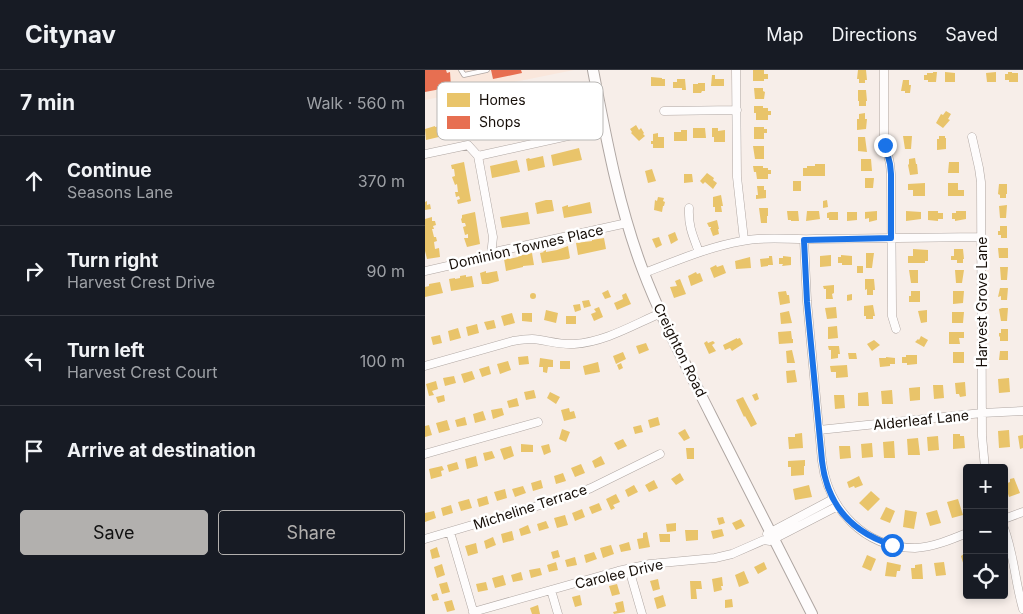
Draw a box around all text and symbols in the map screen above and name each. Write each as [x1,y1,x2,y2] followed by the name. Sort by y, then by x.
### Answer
[25,20,116,49] text: Citynav
[766,24,804,45] text: Map
[832,24,917,45] text: Directions
[945,24,998,45] text: Saved
[437,82,603,140] legend
[20,90,75,115] text: 7 min
[479,91,526,108] text: Homes
[307,93,405,113] text: Walk · 560 m
[479,113,521,130] text: Shops
[874,134,897,157] route end
[67,159,152,182] text: Continue
[20,167,48,195] icon: ahead
[358,171,405,191] text: 370 m
[67,182,173,202] text: Seasons Lane
[447,220,605,273] street label: Dominion Townes Place
[973,237,990,367] street label: Harvest Grove Lane
[67,249,158,272] text: Turn right
[20,257,48,285] icon: right
[366,261,405,281] text: 90 m
[67,272,215,292] text: Harvest Crest Drive
[650,300,711,400] street label: Creighton Road
[67,339,145,362] text: Turn left
[20,347,48,375] icon: left
[360,351,405,371] text: 100 m
[67,362,218,382] text: Harvest Crest Court
[872,406,970,433] street label: Alderleaf Lane
[20,437,48,465] icon: arrive
[67,439,256,462] text: Arrive at destination
[963,464,1008,599] map controls
[963,464,1008,509] button: +
[471,480,589,533] street label: Micheline Terrace
[963,509,1008,554] button: −
[20,510,208,555] button: Save
[218,510,405,555] button: Share
[881,534,904,557] route start
[963,554,1008,599] button: locate
[573,555,665,592] street label: Carolee Drive

